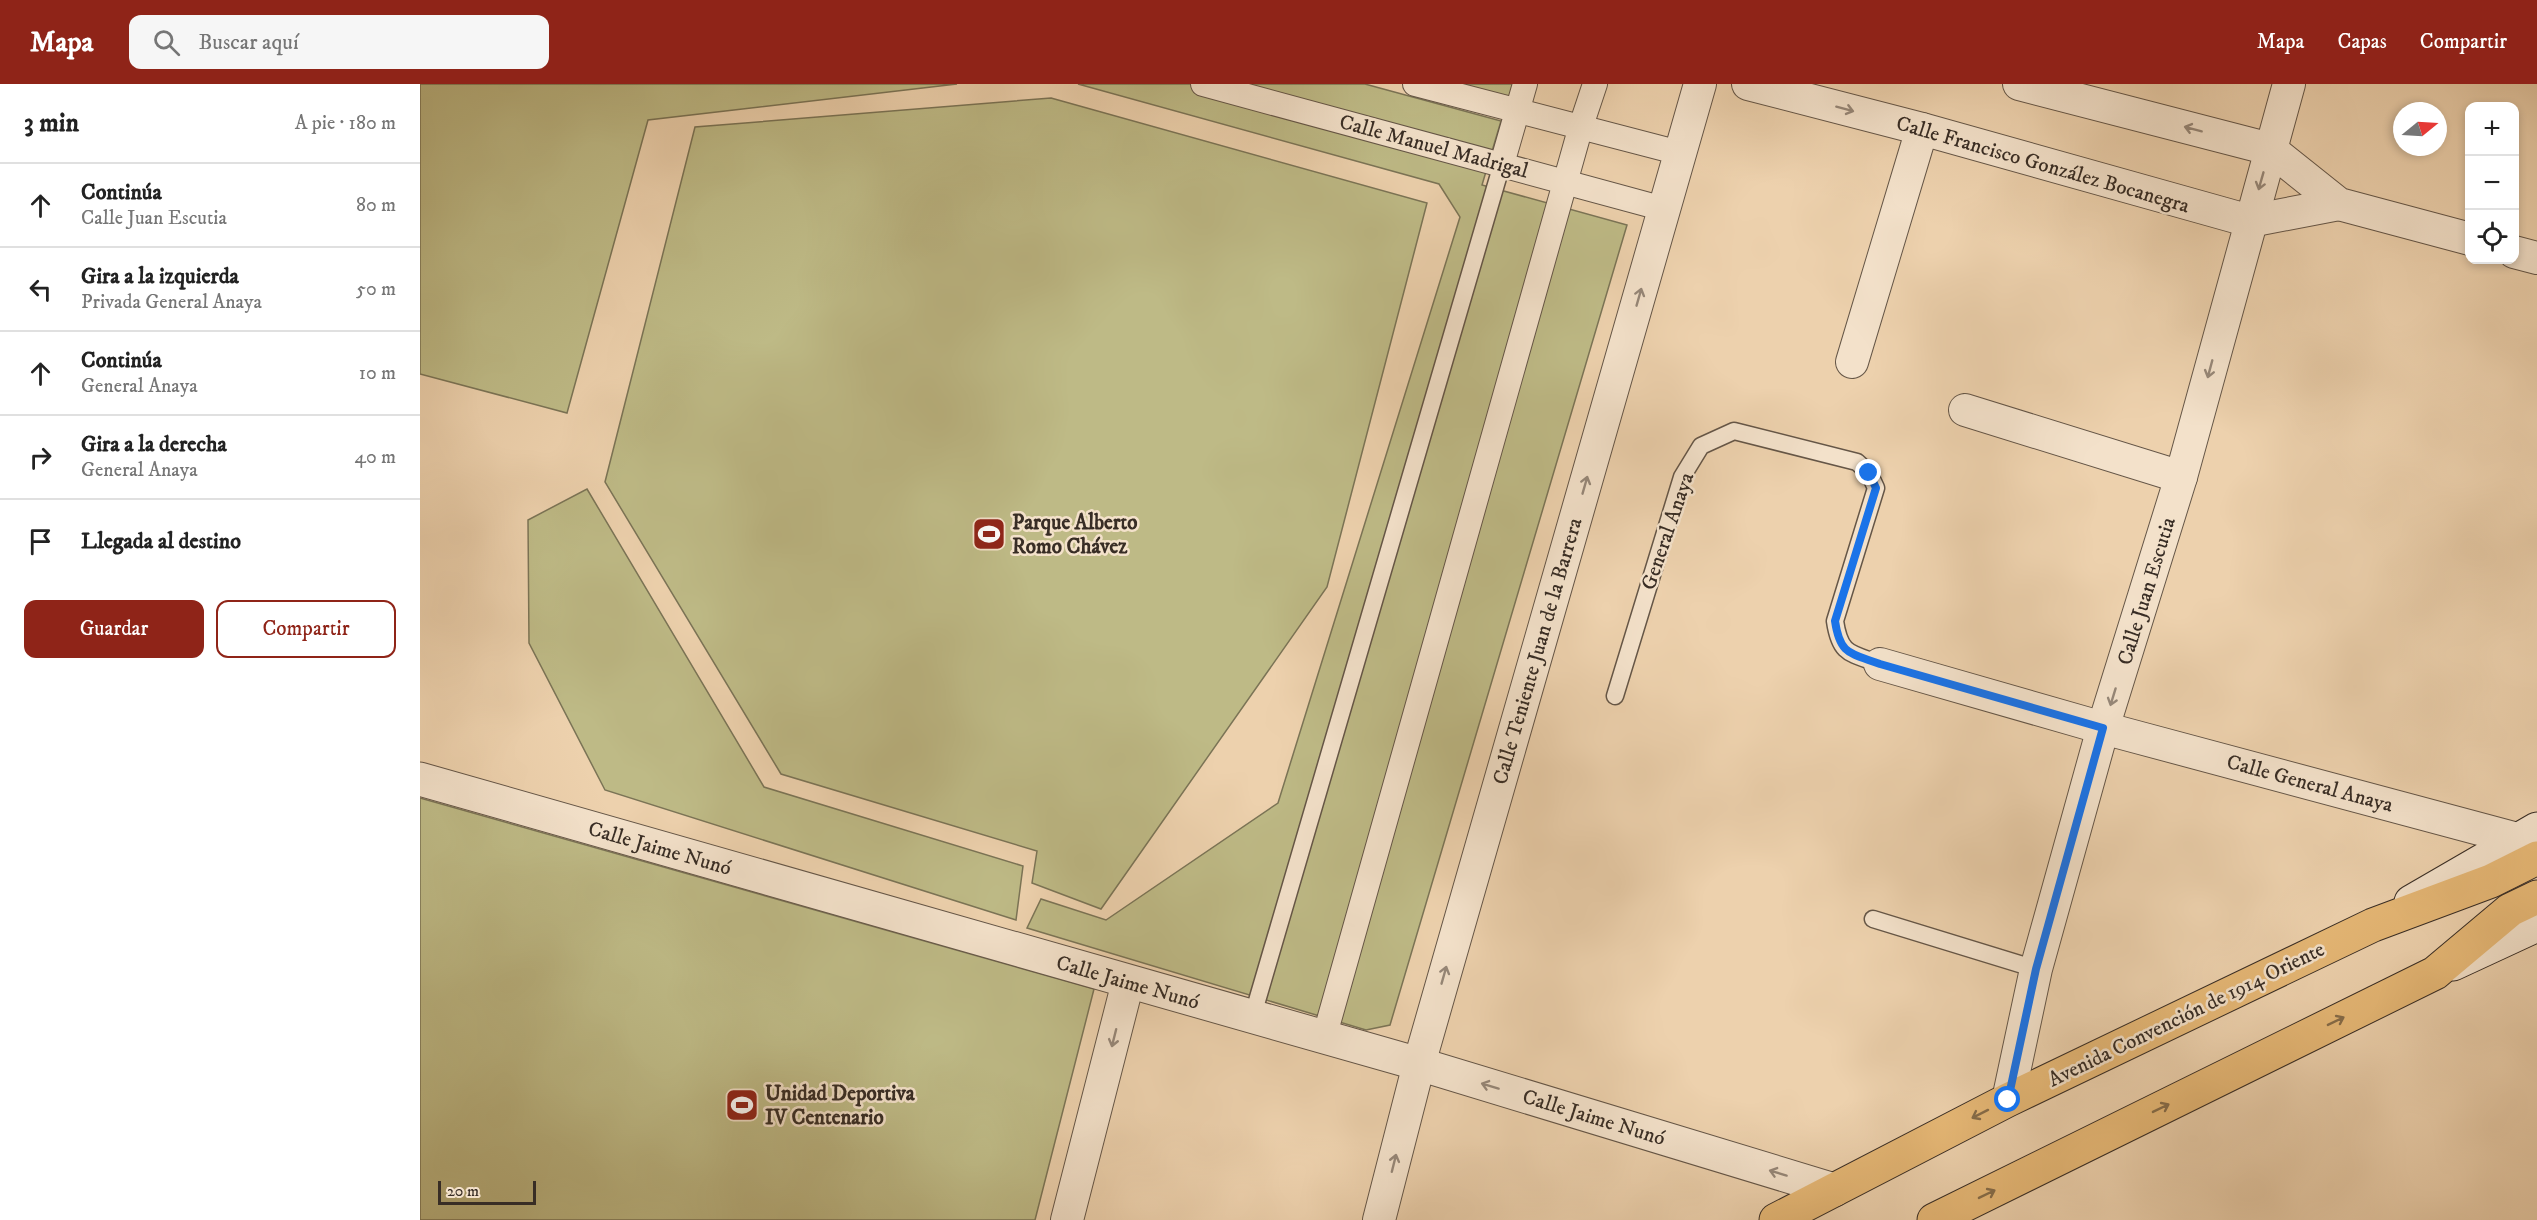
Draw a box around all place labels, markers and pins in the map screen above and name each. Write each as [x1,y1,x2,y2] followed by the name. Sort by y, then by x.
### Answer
[1012,510,1138,560] place label: Parque Alberto Romo Chávez
[971,516,1007,552] sports icon: Parque Alberto Romo Chávez
[765,1081,916,1131] place label: Unidad Deportiva IV Centenario
[724,1087,760,1123] sports icon: Unidad Deportiva IV Centenario

